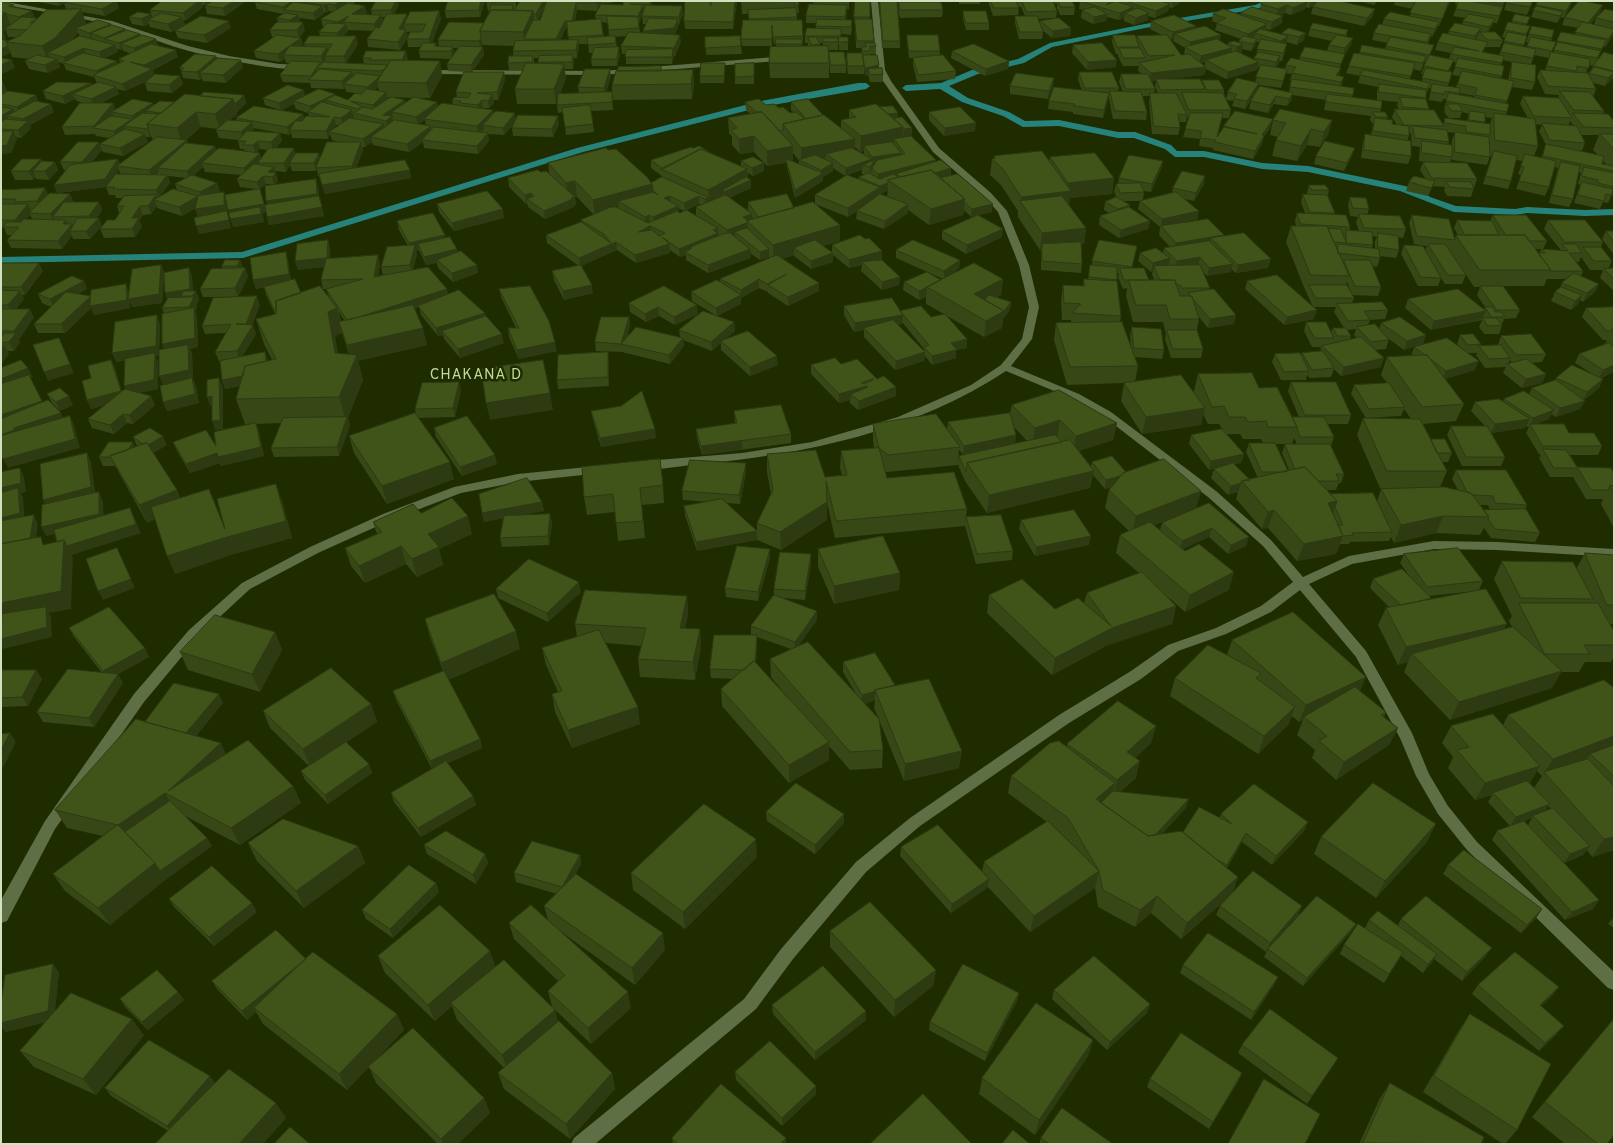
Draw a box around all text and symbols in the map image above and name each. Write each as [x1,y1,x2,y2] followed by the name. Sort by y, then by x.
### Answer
[429,367,523,385] district label: CHAKANA D

